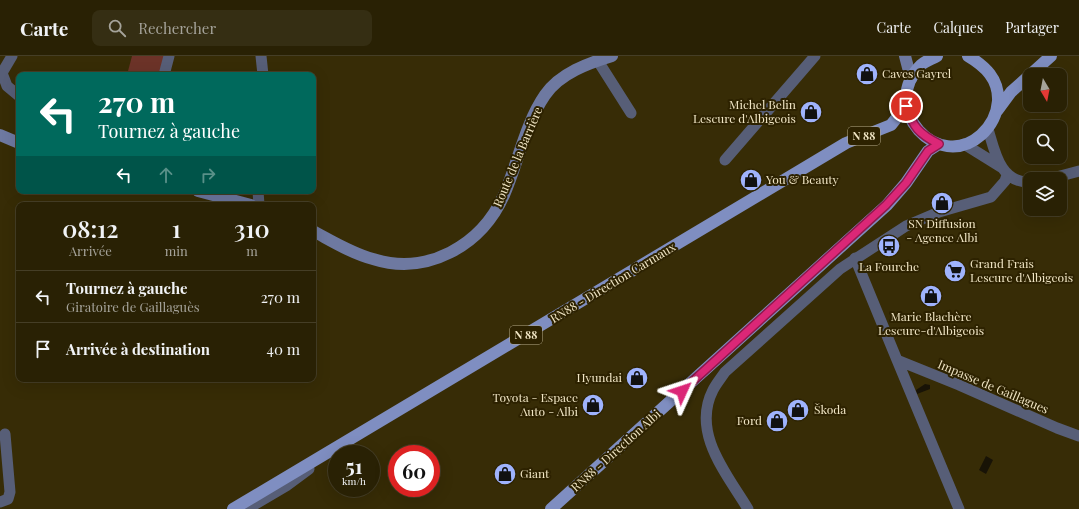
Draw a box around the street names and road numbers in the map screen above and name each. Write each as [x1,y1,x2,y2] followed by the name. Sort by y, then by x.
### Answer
[489,104,545,209] street label: Route de la Barrière
[848,127,880,145] road number: N 88
[547,238,679,326] street label: RN88 - Direction Carmaux
[510,326,542,344] road number: N 88
[936,355,1051,417] street label: Impasse de Gaillagues
[567,405,664,495] street label: RN88 - Direction Albi

